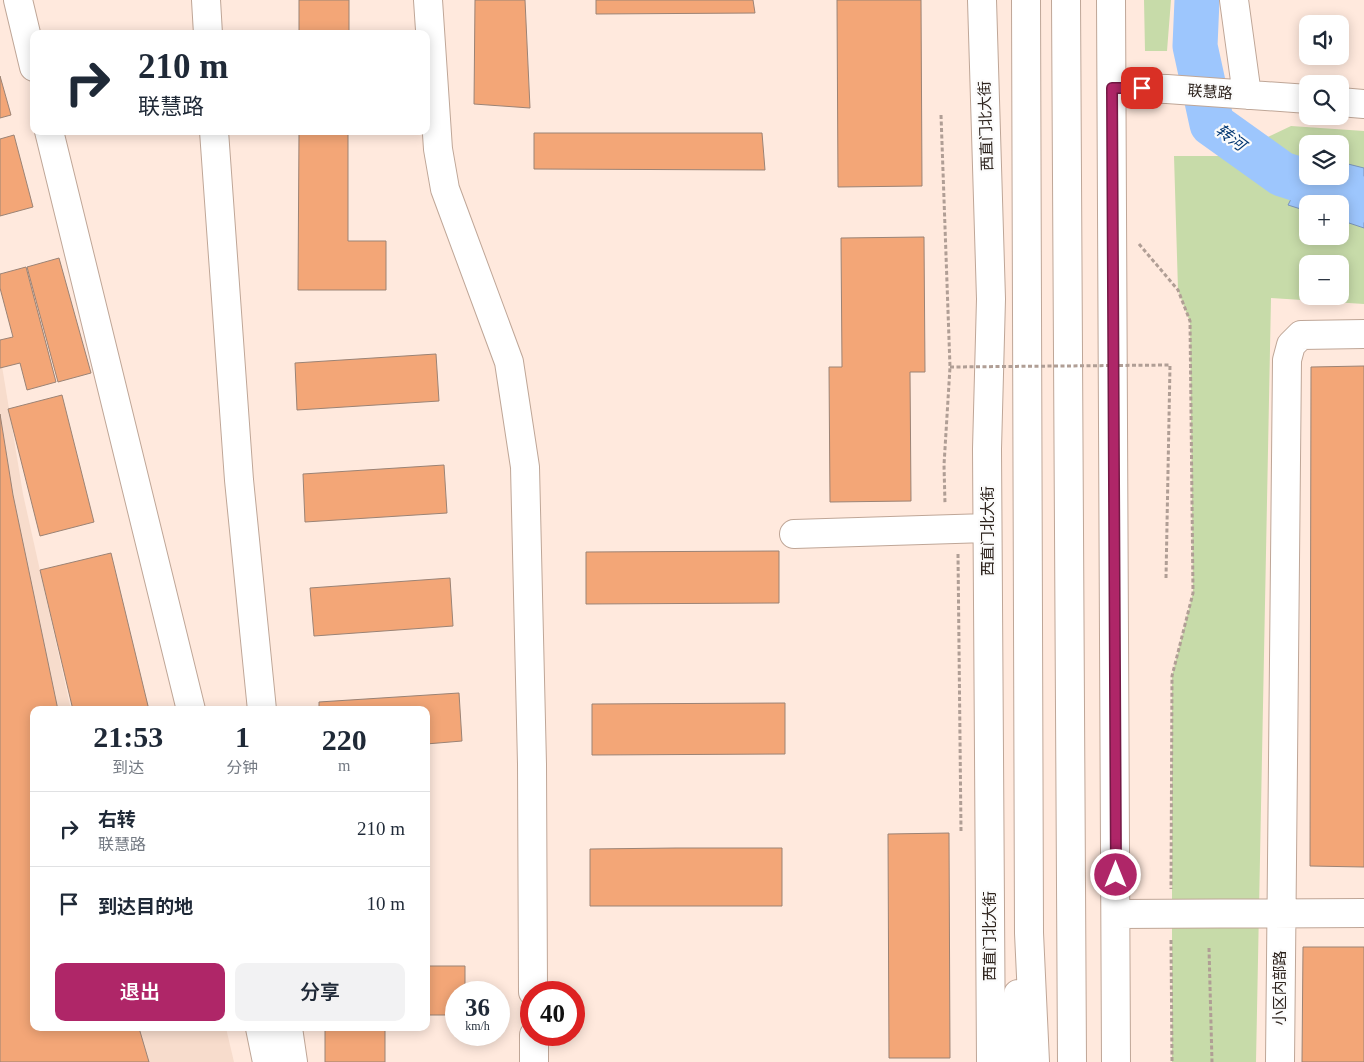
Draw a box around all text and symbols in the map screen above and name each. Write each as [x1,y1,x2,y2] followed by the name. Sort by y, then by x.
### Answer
[1299,15,1349,305] map controls
[1299,15,1349,65] button: sound
[138,47,228,86] text: 210 m
[55,50,120,115] icon: right
[1121,67,1163,109] pin
[1128,74,1156,102] icon: arrive
[1299,75,1349,125] button: search
[975,81,996,171] street label: 西直门北大街
[1187,82,1233,102] street label: 联慧路
[138,94,204,119] text: 联慧路
[1213,121,1251,156] water label: 转河
[1299,135,1349,185] button: layers
[1299,195,1349,245] button: +
[1299,255,1349,305] button: −
[979,486,996,576] street label: 西直门北大街
[93,720,163,753] text: 21:53
[235,720,250,753] text: 1
[322,723,367,756] text: 220
[338,757,350,774] text: m
[112,759,144,776] text: 到达
[226,759,258,776] text: 分钟
[98,809,136,830] text: 右转
[55,815,83,843] icon: right
[357,818,405,839] text: 210 m
[98,836,146,853] text: 联慧路
[1089,848,1141,900] position arrow
[55,890,83,918] icon: arrive
[981,891,998,981] street label: 西直门北大街
[366,893,405,914] text: 10 m
[98,896,193,917] text: 到达目的地
[1272,950,1288,1026] street label: 小区内部路
[55,963,225,1021] button: 退出
[235,963,405,1021] button: 分享
[520,981,585,1046] speed limit sign: 40
[465,994,490,1021] text: 36
[465,1019,490,1033] text: km/h

